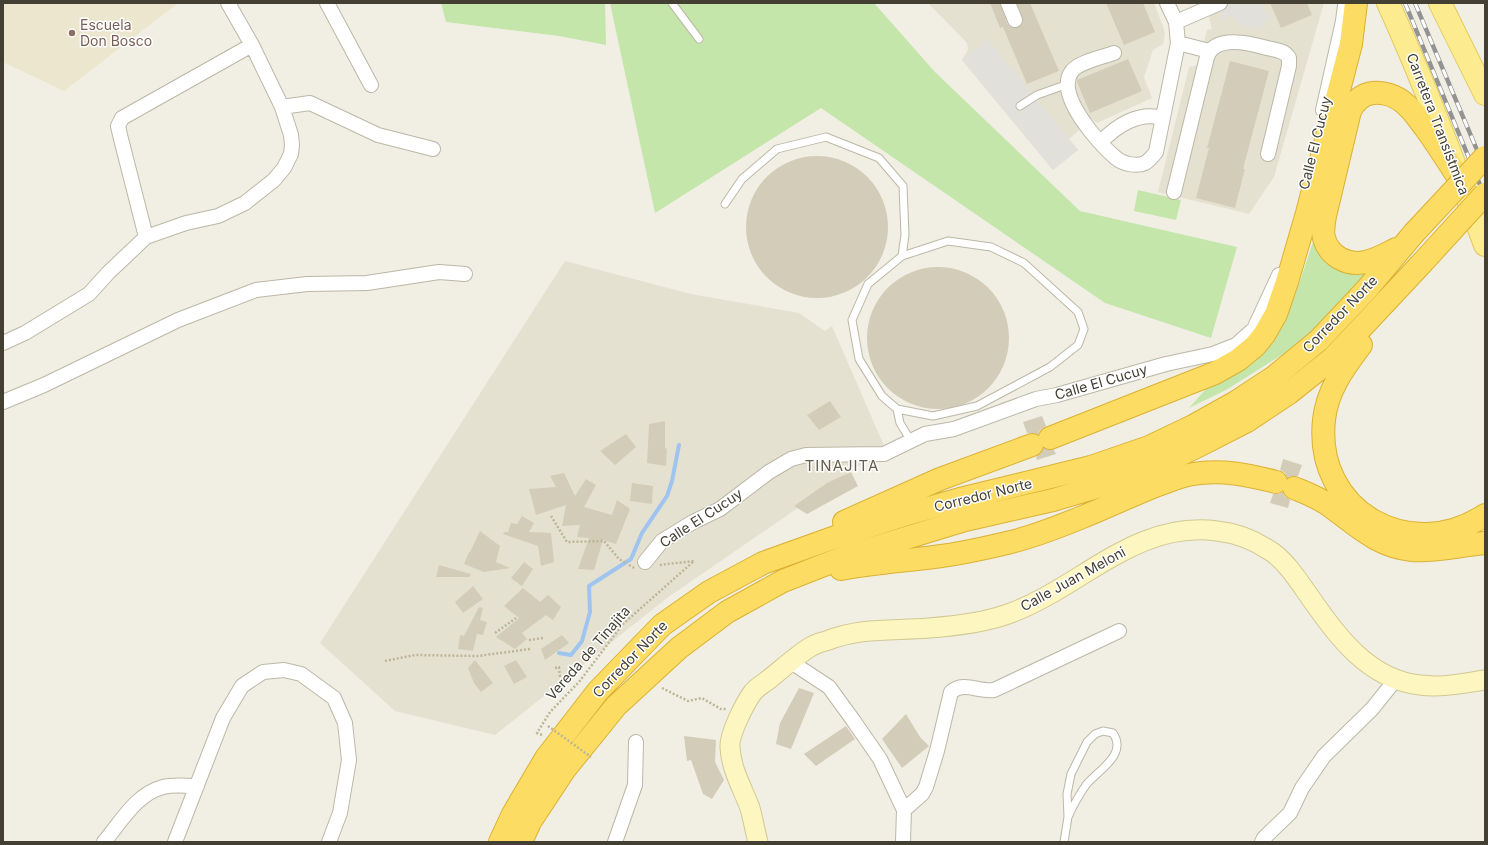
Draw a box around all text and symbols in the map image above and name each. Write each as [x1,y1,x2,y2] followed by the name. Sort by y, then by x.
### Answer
[80,16,152,49] place label: Escuela Don Bosco
[67,28,77,38] marker: Escuela Don Bosco
[1404,51,1473,197] street label: Carretera Transístmica
[1295,94,1334,191] street label: Calle El Cucuy
[1299,272,1381,356] street label: Corredor Norte
[1053,360,1149,403] street label: Calle El Cucuy
[805,456,879,475] district label: TINAJITA
[932,474,1034,515] street label: Corredor Norte
[656,484,745,551] street label: Calle El Cucuy
[1017,543,1128,614] street label: Calle Juan Meloni
[542,602,633,703] street label: Vereda de Tinajita
[589,617,671,701] street label: Corredor Norte

